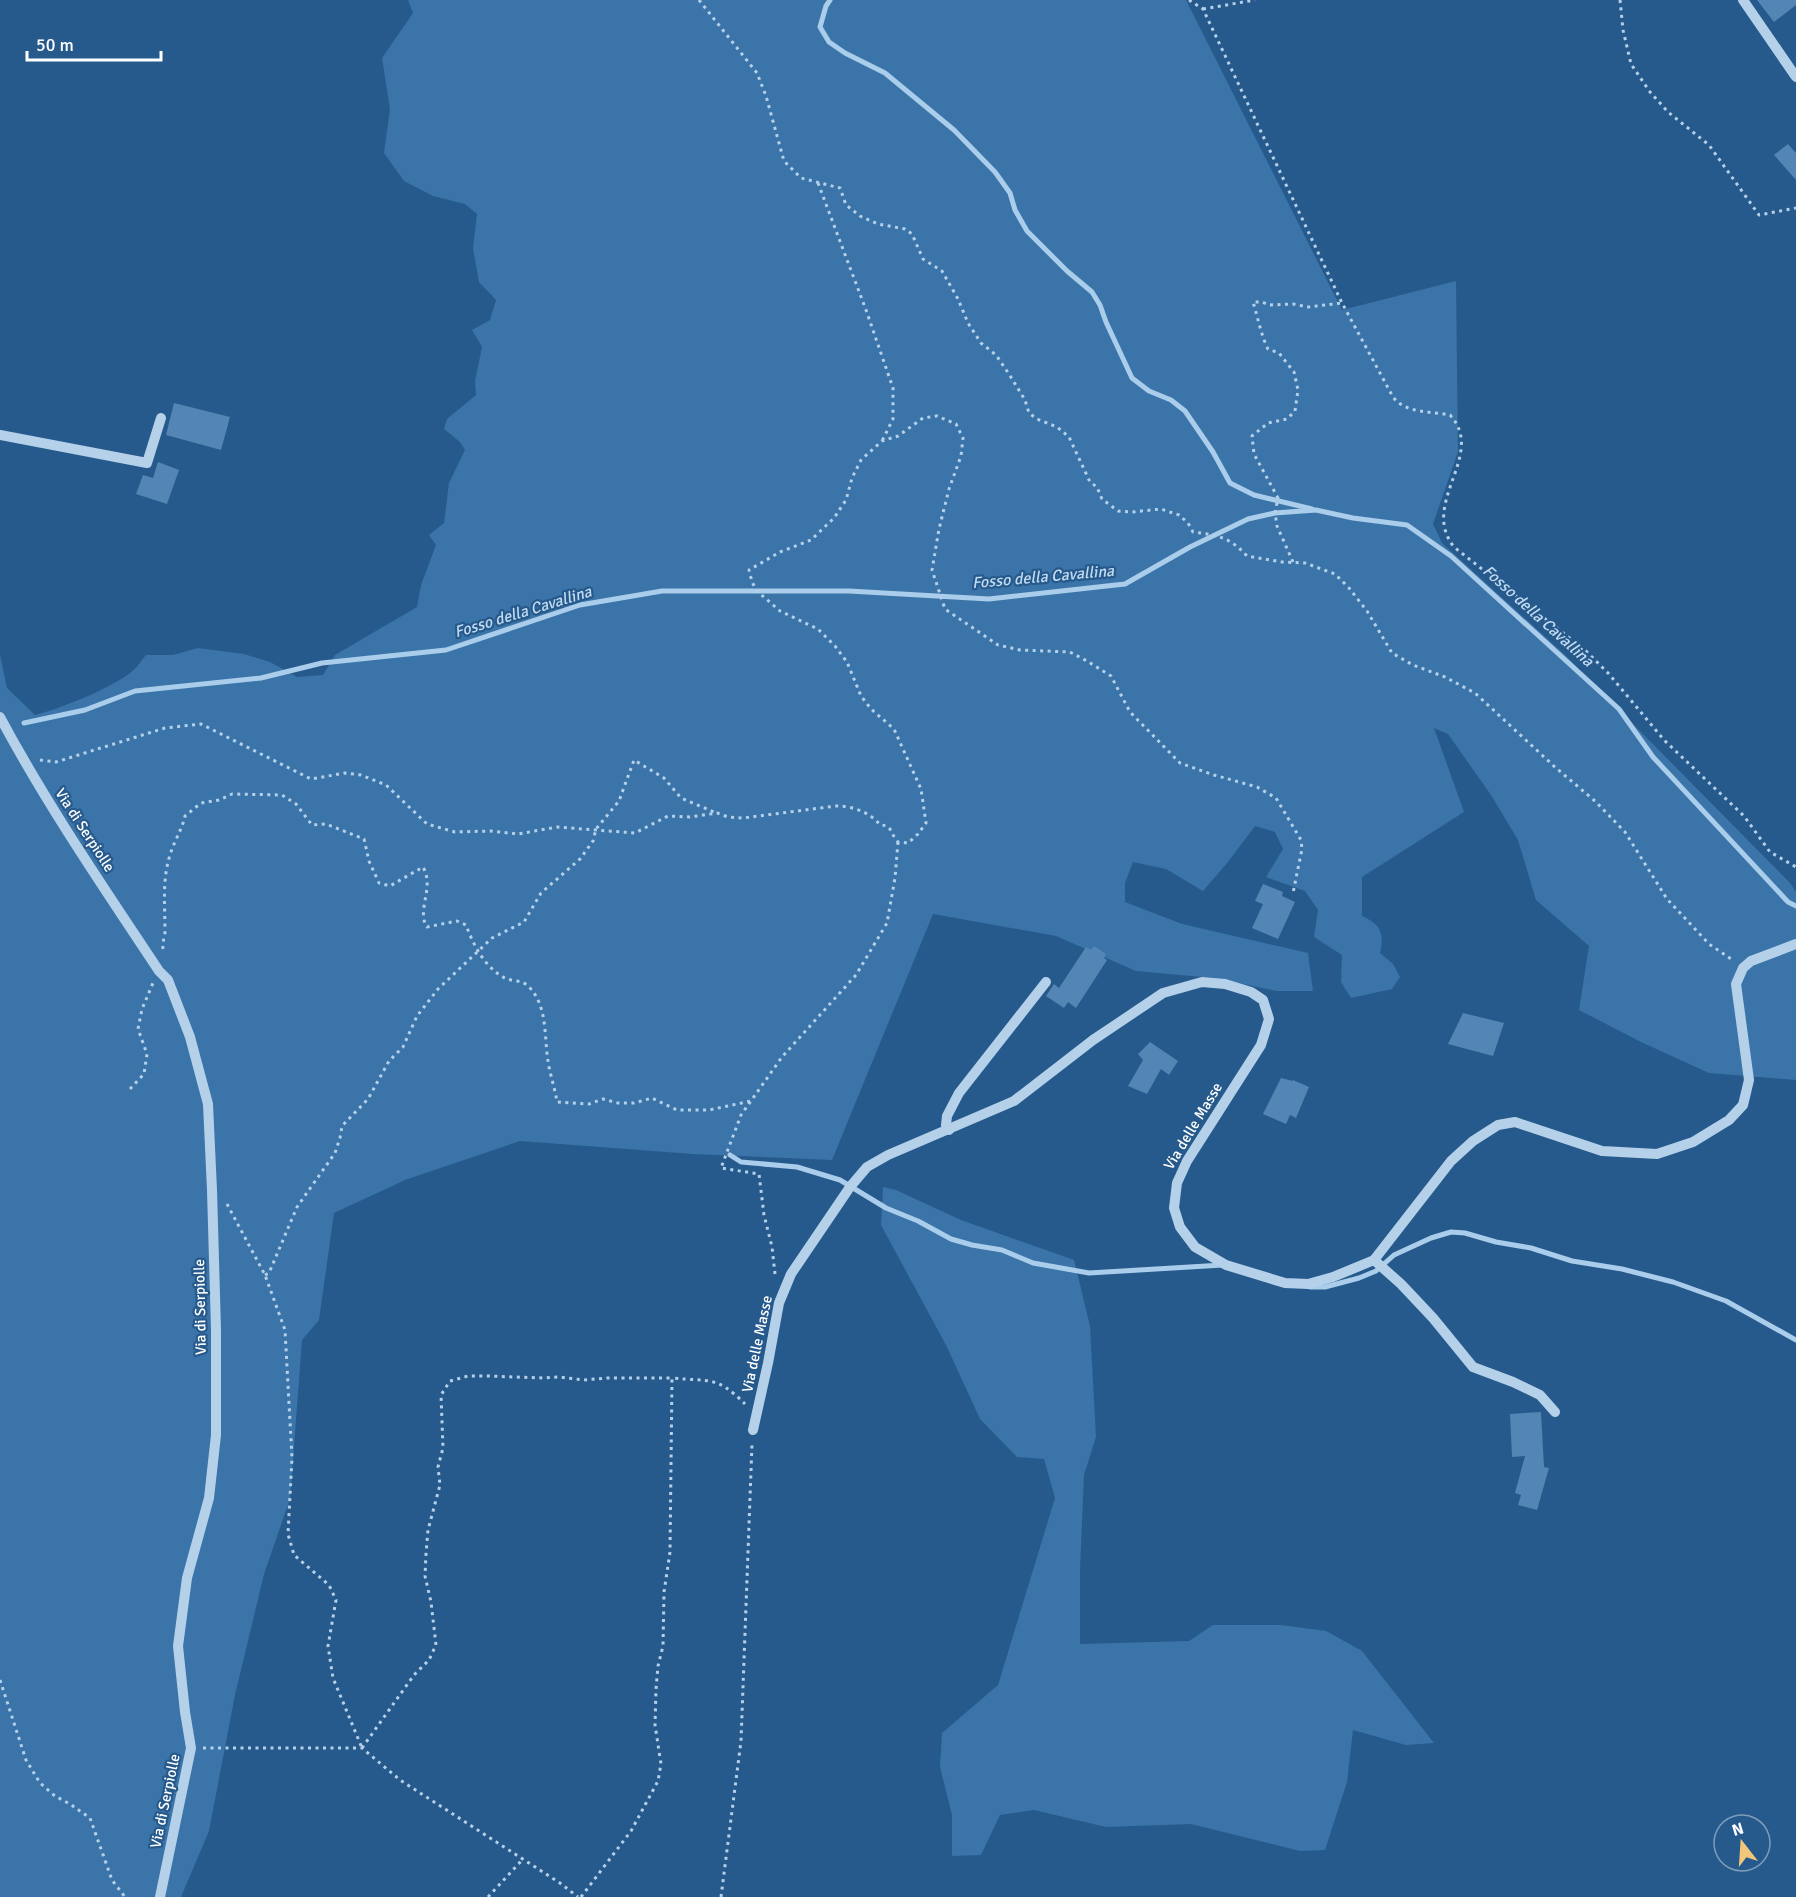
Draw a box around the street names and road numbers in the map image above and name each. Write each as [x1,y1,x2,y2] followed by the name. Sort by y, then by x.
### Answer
[51,785,119,875] street label: Via di Serpiolle
[1160,1079,1226,1173] street label: Via delle Masse
[190,1259,210,1355] street label: Via di Serpiolle
[738,1294,776,1394] street label: Via delle Masse
[146,1752,184,1850] street label: Via di Serpiolle

